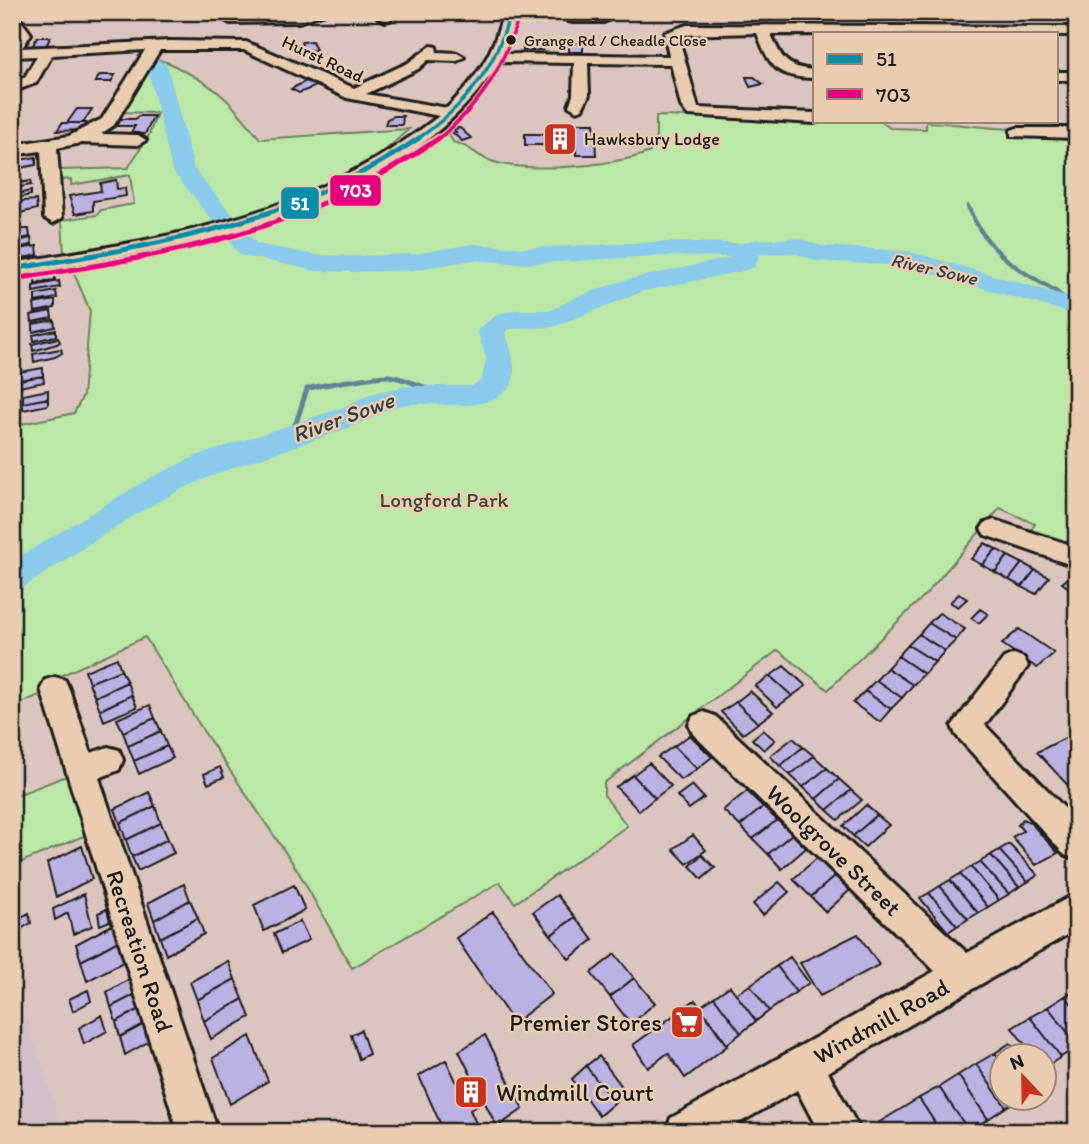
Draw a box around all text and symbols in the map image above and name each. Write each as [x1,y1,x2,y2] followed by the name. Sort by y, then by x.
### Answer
[278,30,368,88] street label: Hurst Road
[524,31,707,50] place label: Grange Rd / Cheadle Close
[813,32,1058,122] legend
[504,33,518,47] marker: Grange Rd / Cheadle Close
[876,46,897,71] text: 51
[876,82,911,107] text: 703
[541,120,579,158] building icon: Hawksbury Lodge
[584,128,720,150] place label: Hawksbury Lodge
[329,174,382,207] line badge: 703
[339,179,372,202] text: 703
[280,186,320,220] line badge: 51
[291,192,310,215] text: 51
[889,248,980,290] water label: River Sowe
[288,385,399,448] water label: River Sowe
[380,487,509,512] park label: Longford Park
[760,778,908,922] street label: Woolgrove Street
[100,866,180,1036] street label: Recreation Road
[808,972,954,1070] street label: Windmill Road
[668,1003,706,1041] supermarket icon: Premier Stores
[509,1008,662,1037] place label: Premier Stores
[988,1042,1058,1112] north arrow
[1007,1049,1027,1075] text: N
[452,1073,490,1111] building icon: Windmill Court
[496,1078,654,1107] place label: Windmill Court

